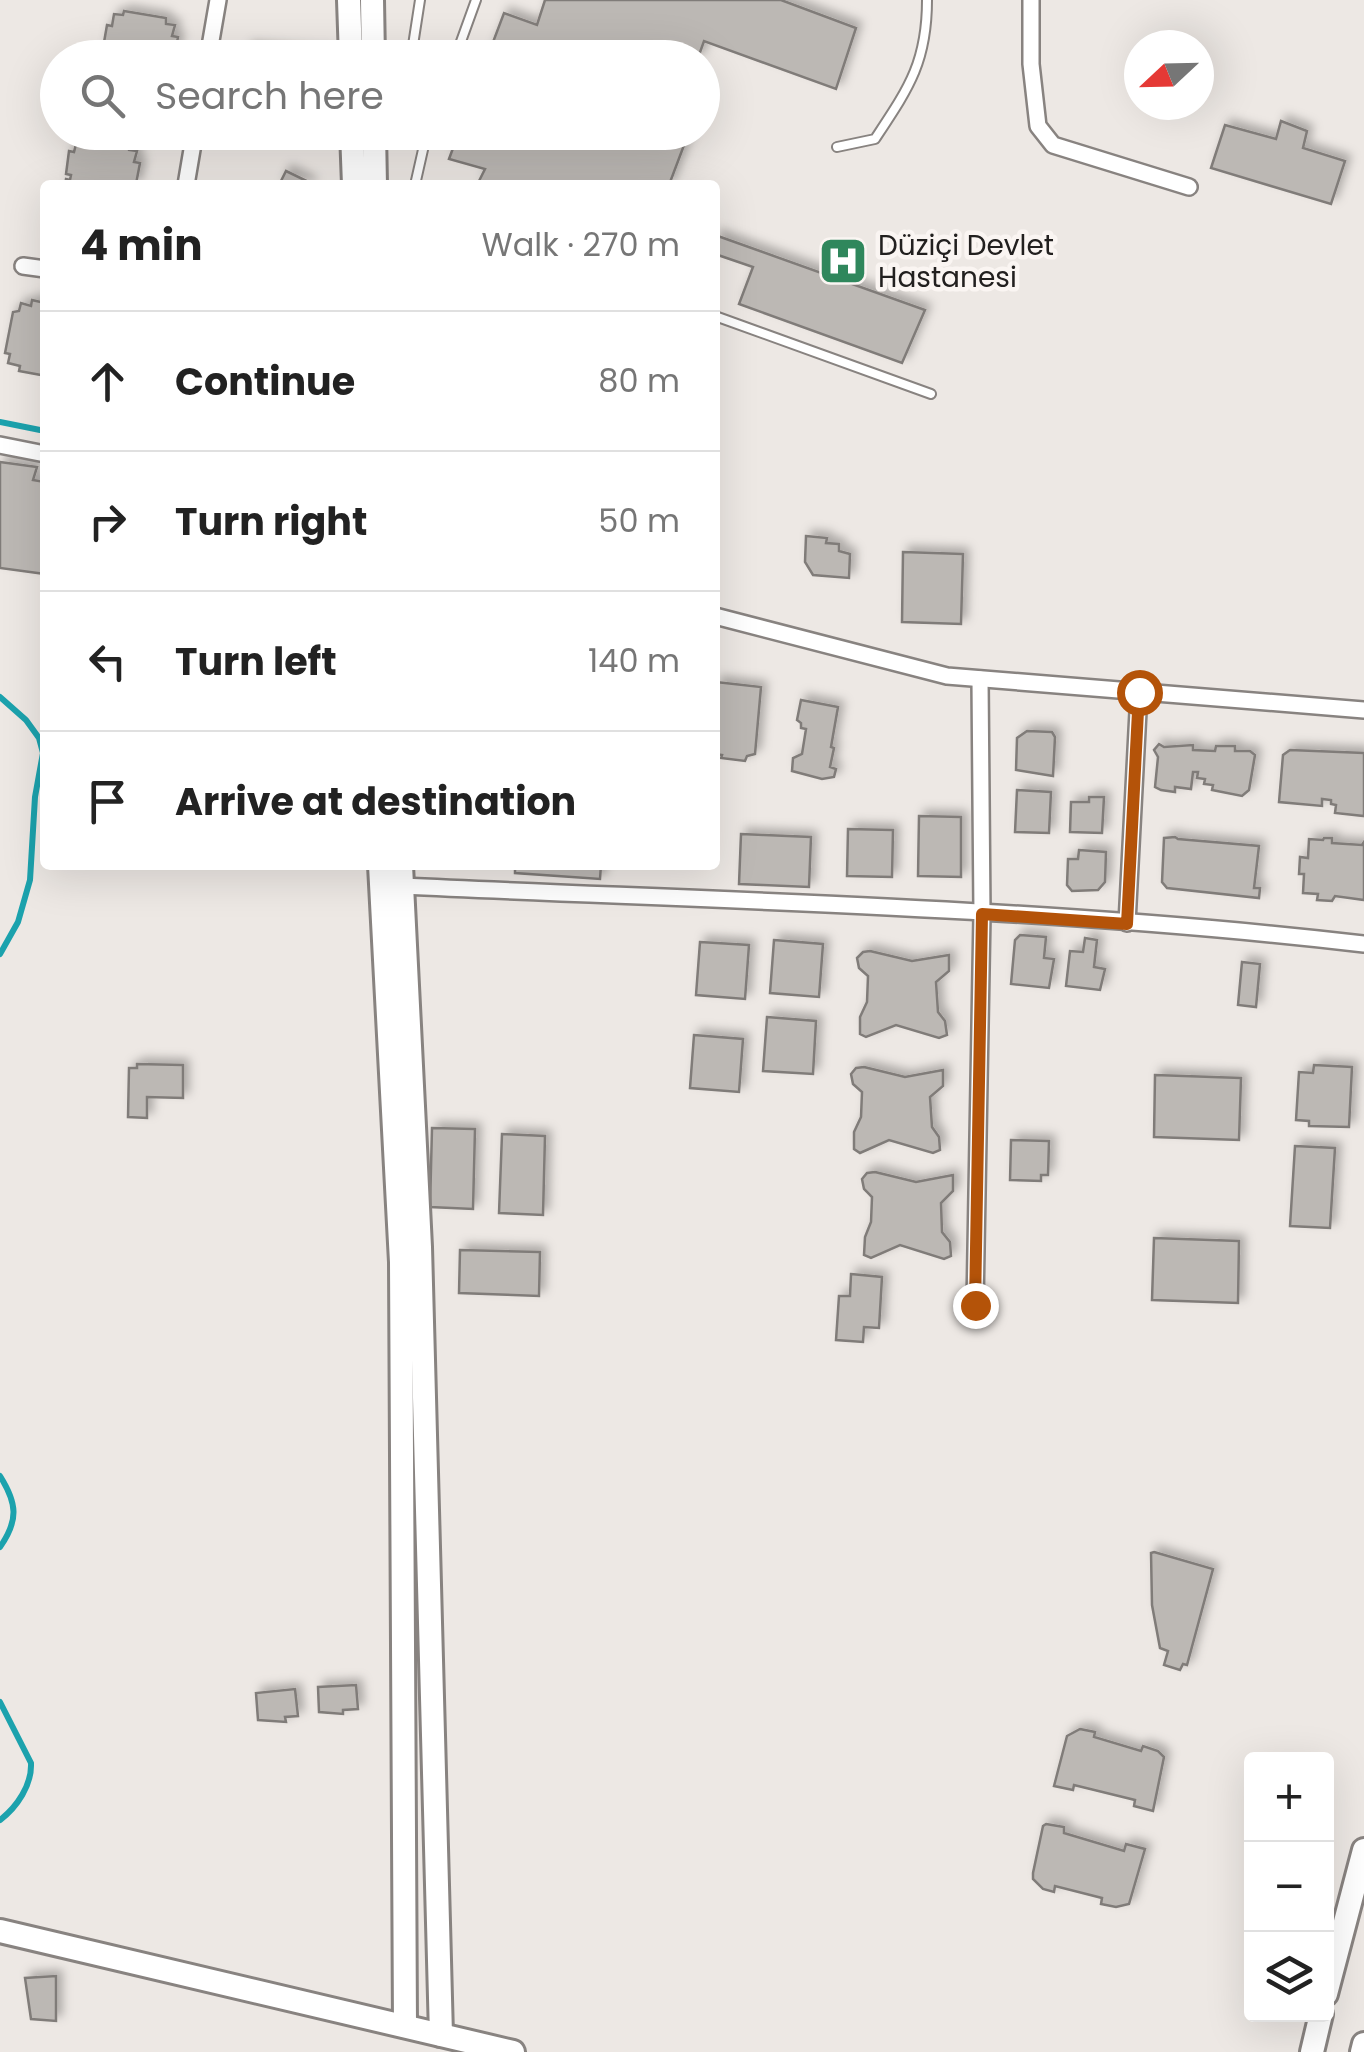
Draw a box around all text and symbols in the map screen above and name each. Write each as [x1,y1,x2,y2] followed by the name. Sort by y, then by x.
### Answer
[1124,30,1214,120] north arrow
[40,40,720,150] search box
[75,68,130,123] icon: search
[155,69,384,122] text: Search here
[80,216,203,275] text: 4 min
[481,222,680,267] text: Walk · 270 m
[878,226,1054,297] place label: Düziçi Devlet Hastanesi
[817,235,869,287] hospital icon: Düziçi Devlet Hastanesi
[80,354,135,409] icon: ahead
[175,355,355,408] text: Continue
[598,358,680,403] text: 80 m
[80,494,135,549] icon: right
[175,495,367,548] text: Turn right
[598,498,680,543] text: 50 m
[80,634,135,689] icon: left
[175,635,337,688] text: Turn left
[588,638,680,683] text: 140 m
[1117,670,1163,716] route start
[80,774,135,829] icon: arrive
[175,775,576,828] text: Arrive at destination
[953,1283,999,1329] route end
[1244,1752,1334,2022] map controls
[1244,1752,1334,1842] button: +
[1244,1842,1334,1932] button: −
[1244,1932,1334,2022] button: layers

